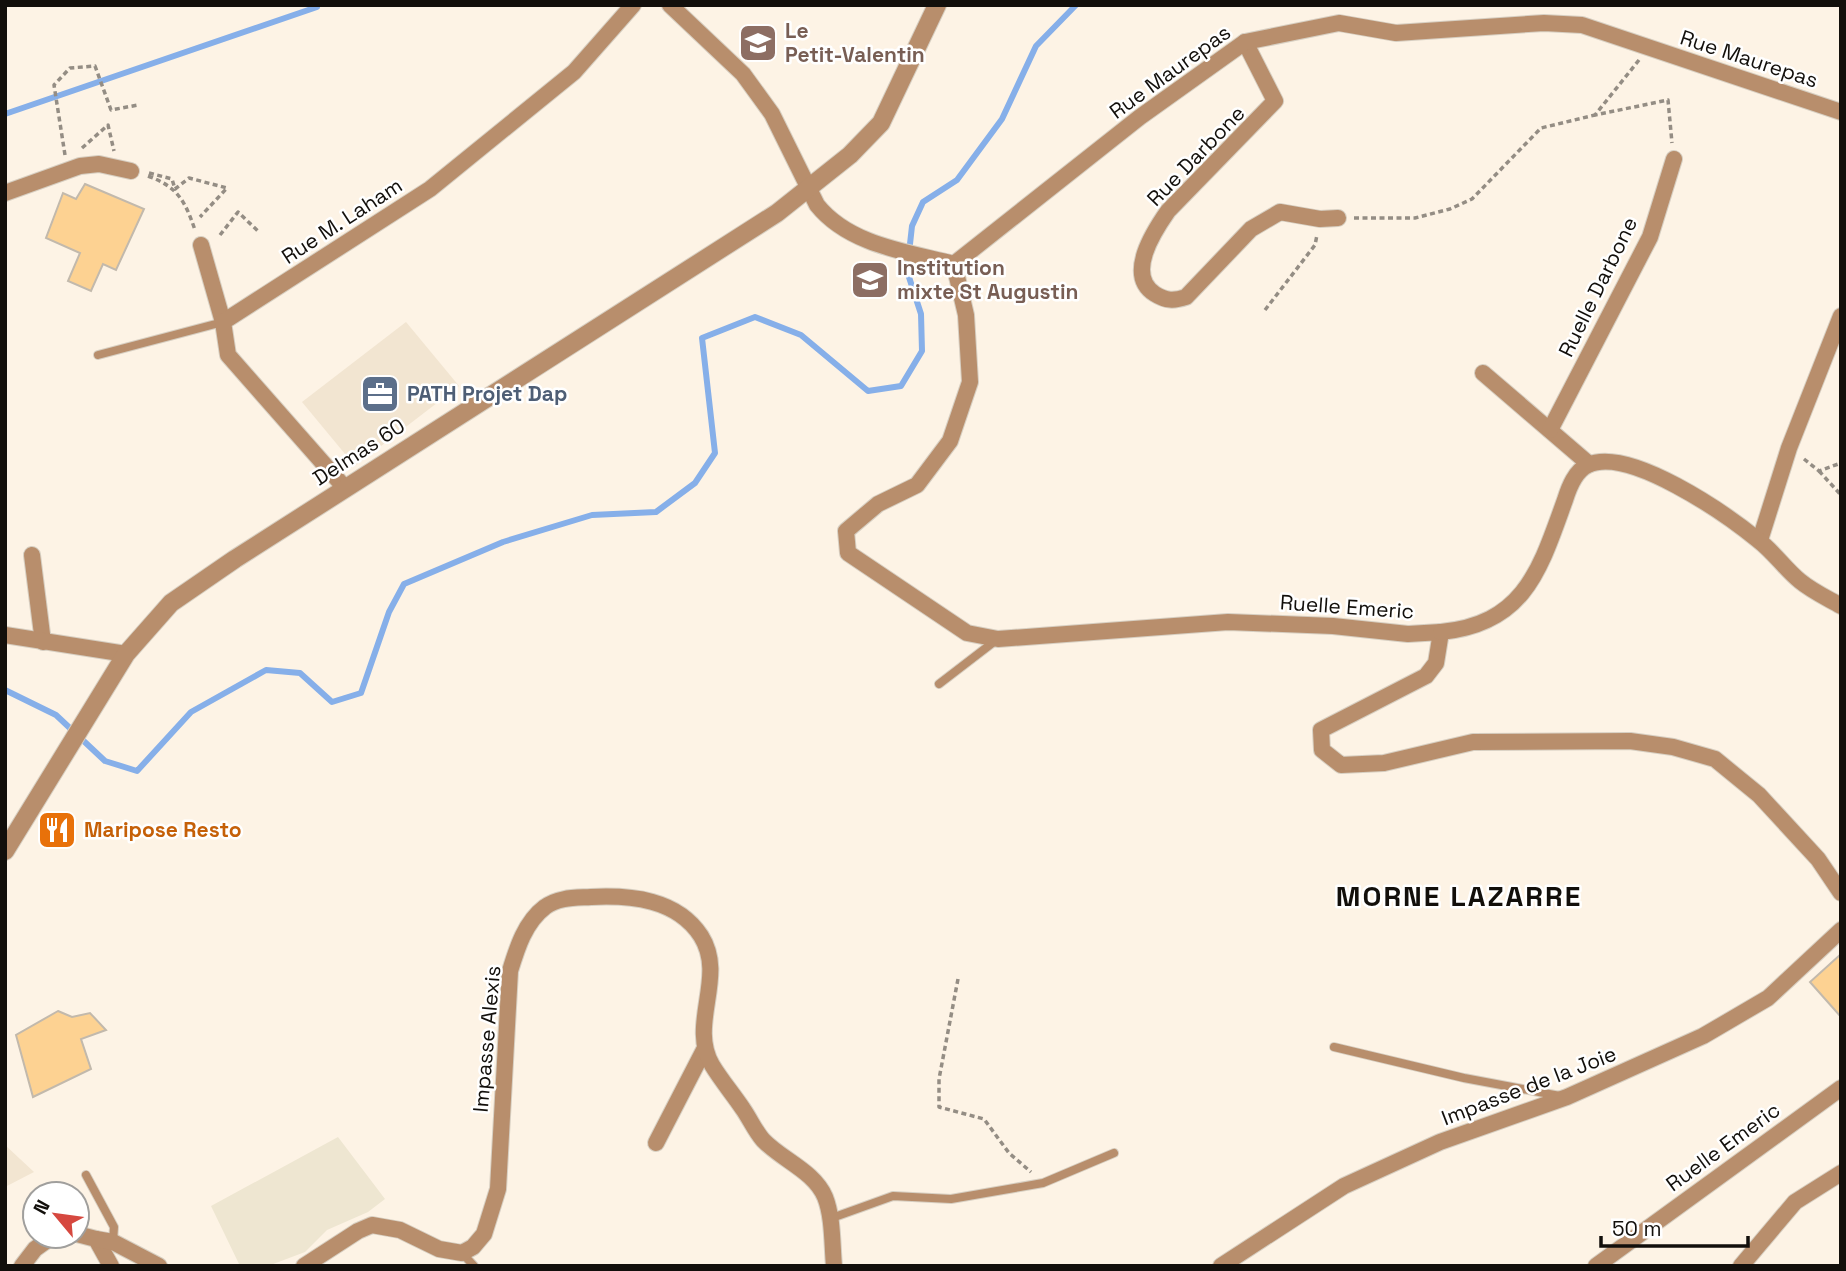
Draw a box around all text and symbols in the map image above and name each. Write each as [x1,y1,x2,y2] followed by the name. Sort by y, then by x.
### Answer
[785,17,925,68] place label: Le Petit-Valentin
[1104,19,1236,125] street label: Rue Maurepas
[737,22,779,64] school or university icon: Le Petit-Valentin
[1677,24,1821,94] street label: Rue Maurepas
[1141,100,1250,212] street label: Rue Darbone
[276,171,407,270] street label: Rue M. Laham
[1552,212,1643,361] street label: Ruelle Darbone
[897,254,1078,305] place label: Institution mixte St Augustin
[849,259,891,301] school or university icon: Institution mixte St Augustin
[359,373,401,415] office icon: PATH Projet Dap
[407,380,567,407] place label: PATH Projet Dap
[308,412,410,491] street label: Delmas 60
[1279,588,1415,625] street label: Ruelle Emeric
[36,809,78,851] restaurant icon: Maripose Resto
[84,816,242,843] place label: Maripose Resto
[1336,878,1582,914] district label: MORNE LAZARRE
[467,964,506,1113] street label: Impasse Alexis
[1438,1040,1620,1131] street label: Impasse de la Joie
[1660,1096,1785,1197] street label: Ruelle Emeric
[21,1180,91,1250] north arrow
[28,1195,56,1219] text: N
[1601,1204,1748,1248] scale bar
[1612,1215,1662,1242] text: 50 m

